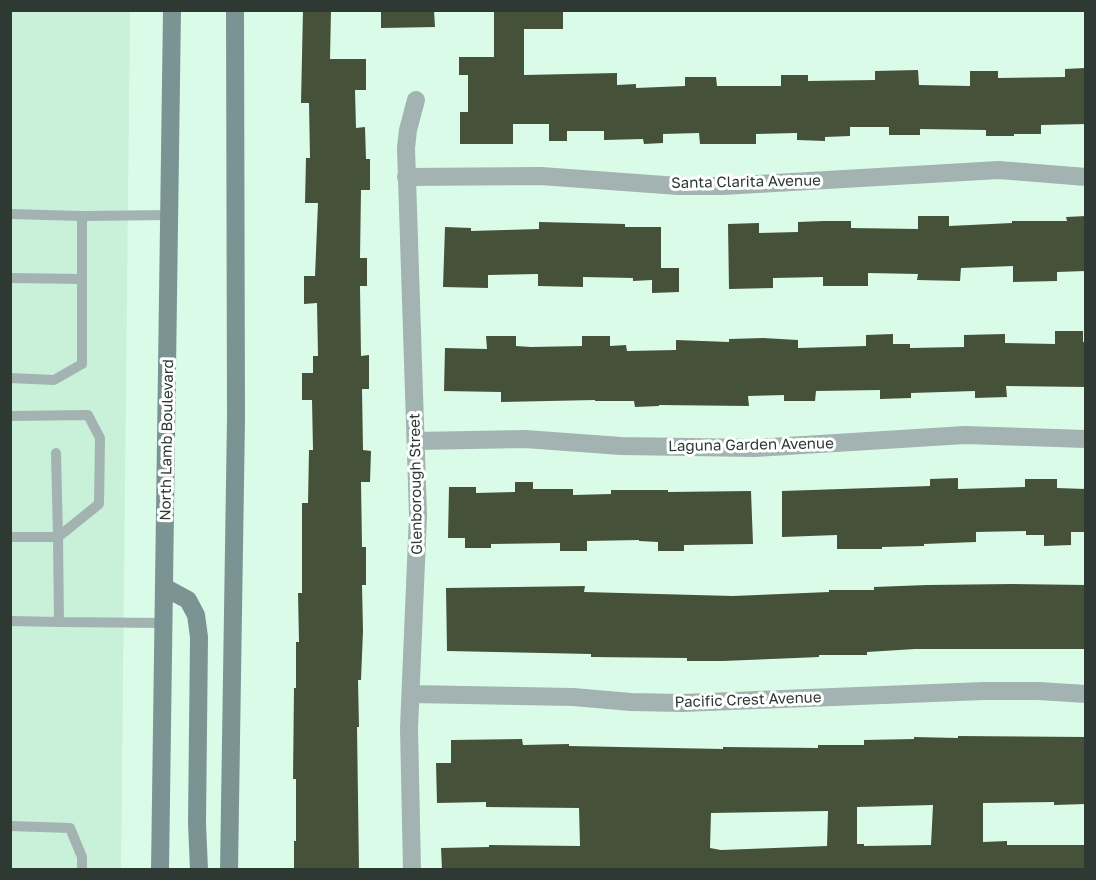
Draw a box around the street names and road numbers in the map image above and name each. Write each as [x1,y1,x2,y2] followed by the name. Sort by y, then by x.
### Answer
[671,172,821,192] street label: Santa Clarita Avenue
[157,359,177,521] street label: North Lamb Boulevard
[406,413,426,555] street label: Glenborough Street
[668,435,834,455] street label: Laguna Garden Avenue
[674,688,822,712] street label: Pacific Crest Avenue

